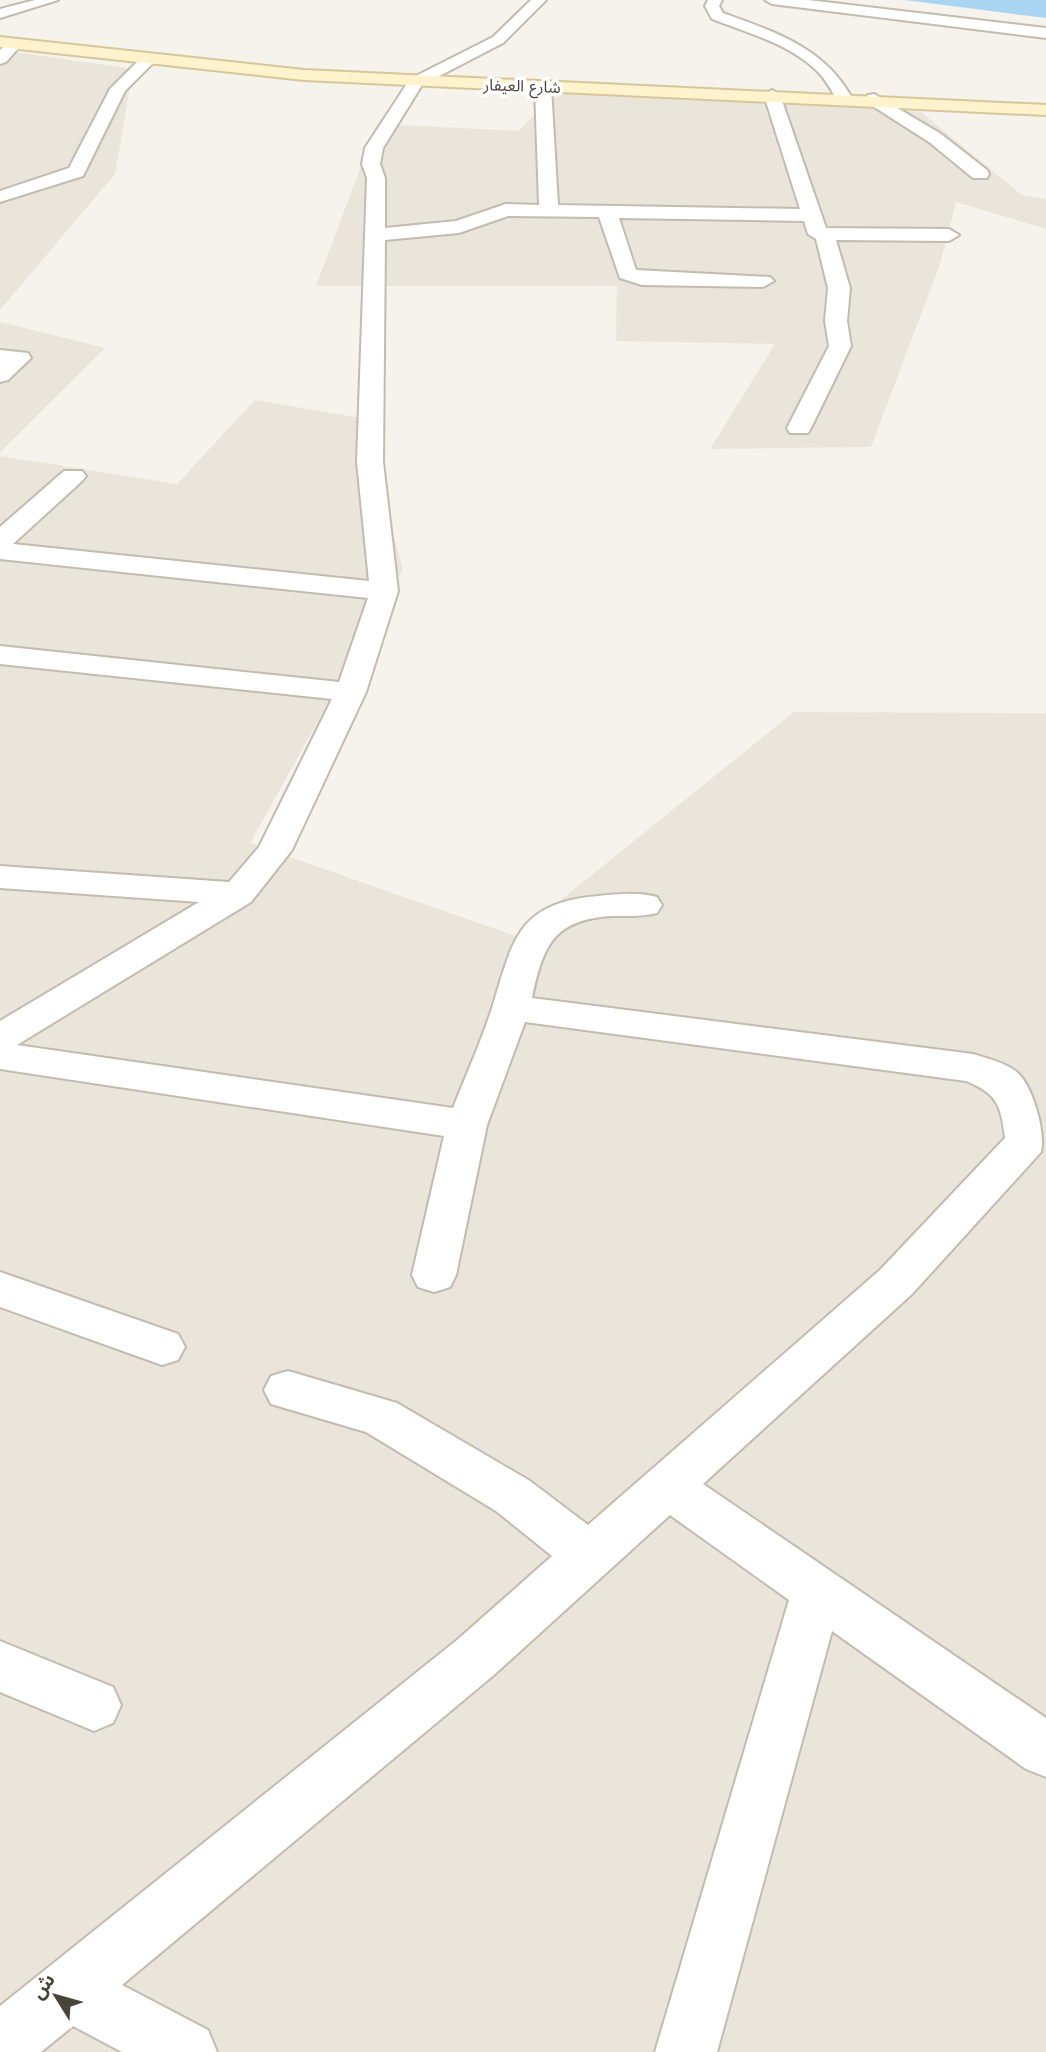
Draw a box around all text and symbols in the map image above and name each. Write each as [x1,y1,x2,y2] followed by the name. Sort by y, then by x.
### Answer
[482,75,561,100] street label: شارع العيفار
[21,1961,91,2031] north arrow
[26,1969,60,2003] text: ش

